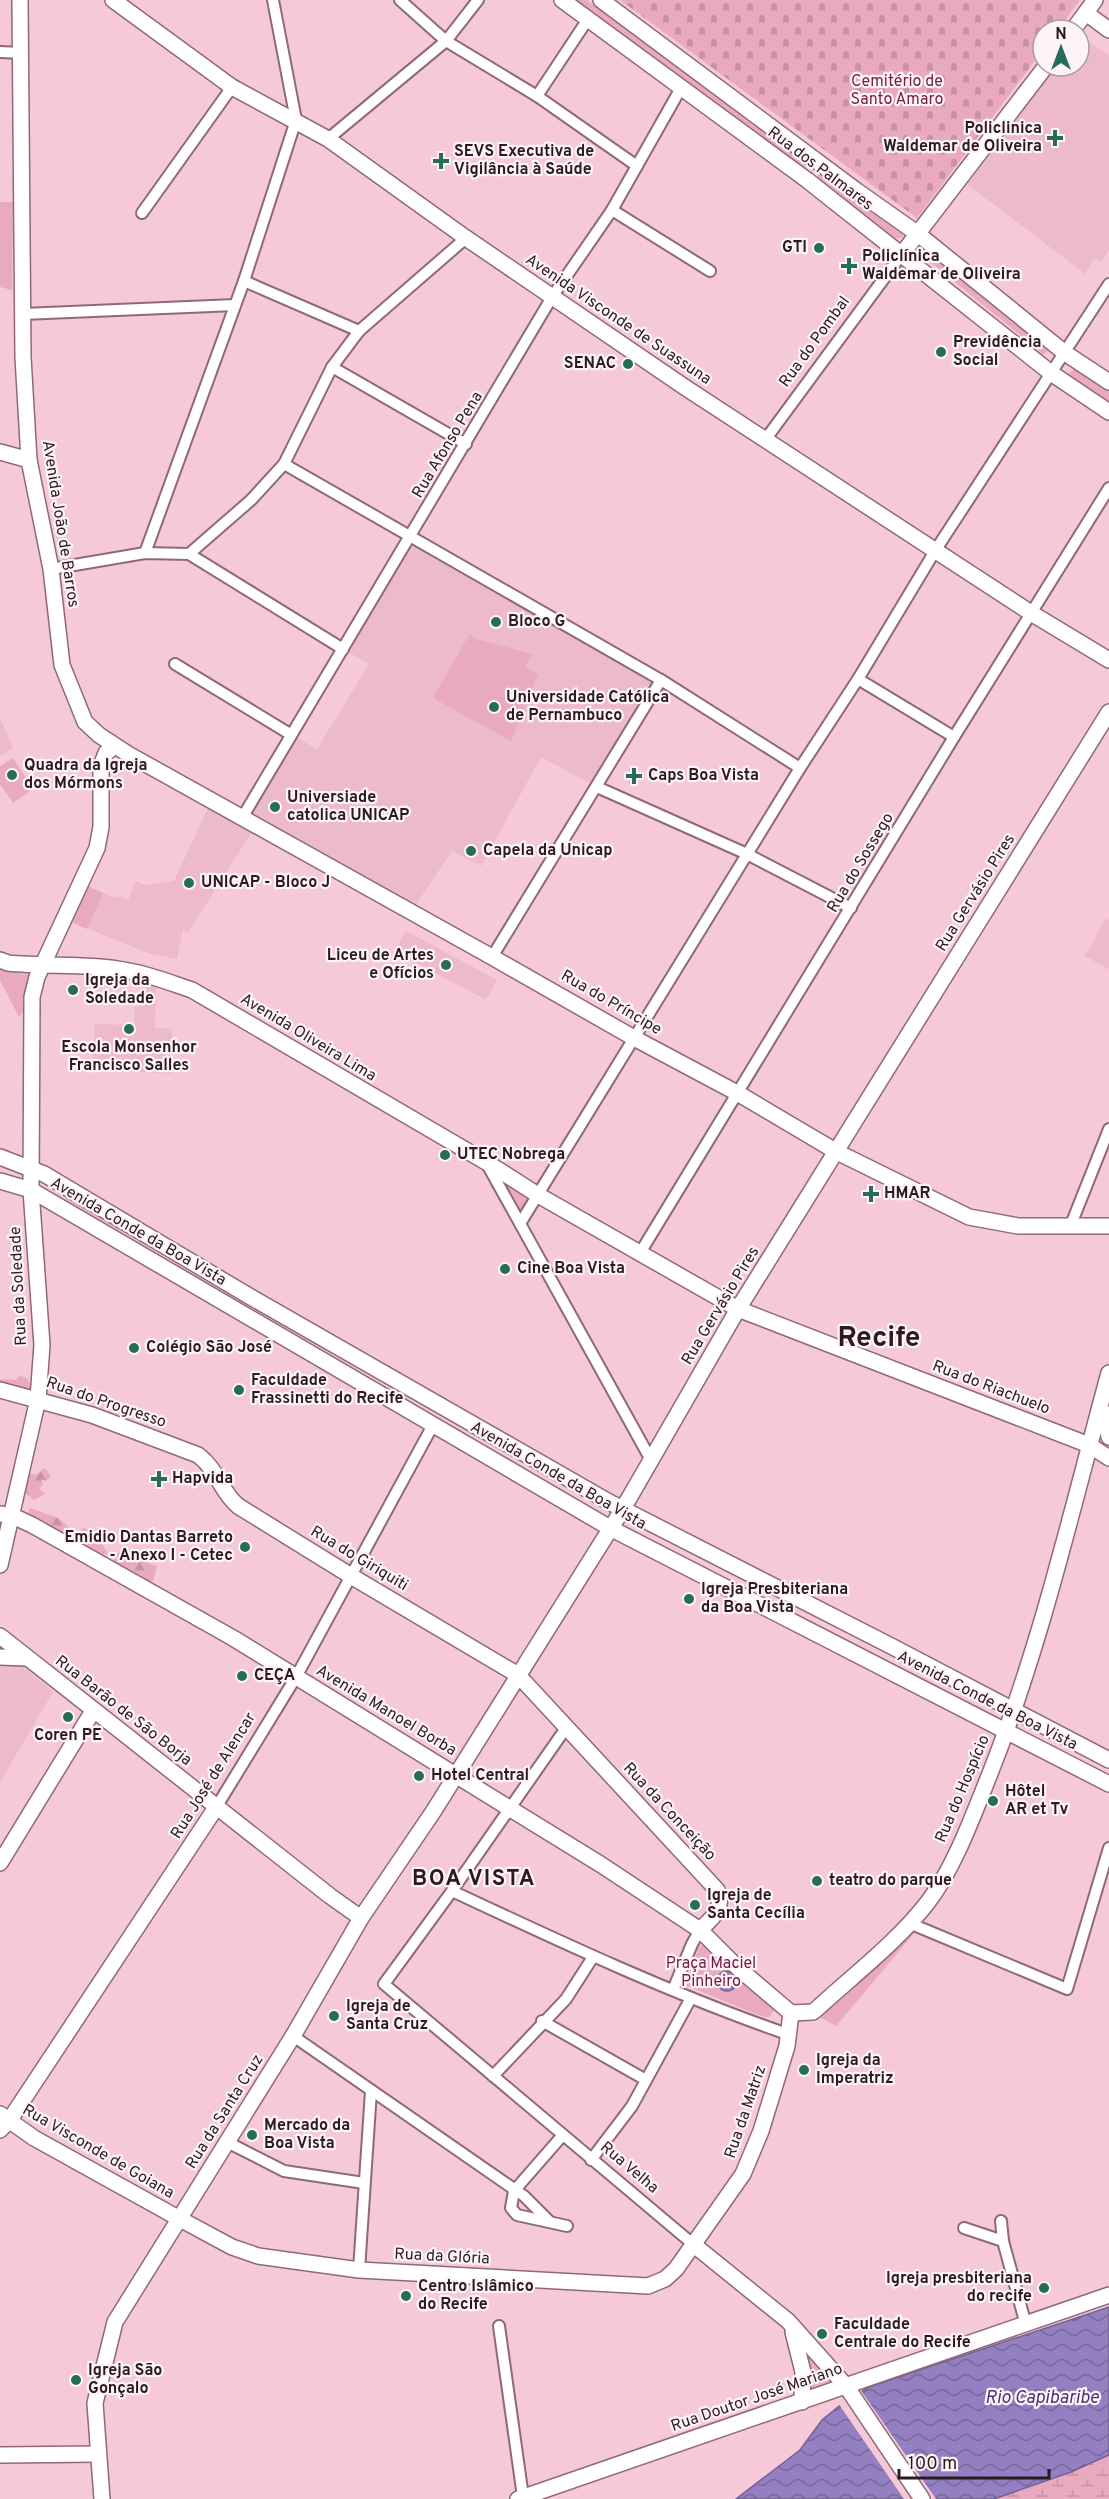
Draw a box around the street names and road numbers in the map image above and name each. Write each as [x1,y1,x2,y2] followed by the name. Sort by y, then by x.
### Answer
[763,123,877,215] street label: Rua dos Palmares
[521,250,715,390] street label: Avenida Visconde de Suassuna
[775,293,855,391] street label: Rua do Pombal
[408,388,488,502] street label: Rua Afonso Pena
[37,439,83,609] street label: Avenida João de Barros
[823,809,899,917] street label: Rua do Sossego
[932,831,1020,955] street label: Rua Gervásio Pires
[557,966,665,1040] street label: Rua do Príncipe
[236,990,380,1086] street label: Avenida Oliveira Lima
[47,1173,229,1291] street label: Avenida Conde da Boa Vista
[6,1226,32,1346] street label: Rua da Soledade
[678,1243,764,1369] street label: Rua Gervásio Pires
[929,1356,1053,1420] street label: Rua do Riachuelo
[43,1373,169,1433] street label: Rua do Progresso
[467,1417,649,1535] street label: Avenida Conde da Boa Vista
[306,1522,412,1596] street label: Rua do Giriquiti
[893,1647,1081,1755] street label: Avenida Conde da Boa Vista
[51,1651,195,1771] street label: Rua Barão de São Borja
[312,1661,460,1761] street label: Avenida Manoel Borba
[167,1709,261,1843] street label: Rua José de Alencar
[931,1732,995,1846] street label: Rua do Hospício
[618,1759,720,1865] street label: Rua da Conceição
[182,2051,268,2173] street label: Rua da Santa Cruz
[721,2063,771,2161] street label: Rua da Matriz
[19,2100,177,2204] street label: Rua Visconde de Goiana
[596,2138,662,2198] street label: Rua Velha
[394,2245,490,2269] street label: Rua da Glória
[668,2359,846,2437] street label: Rua Doutor José Mariano

